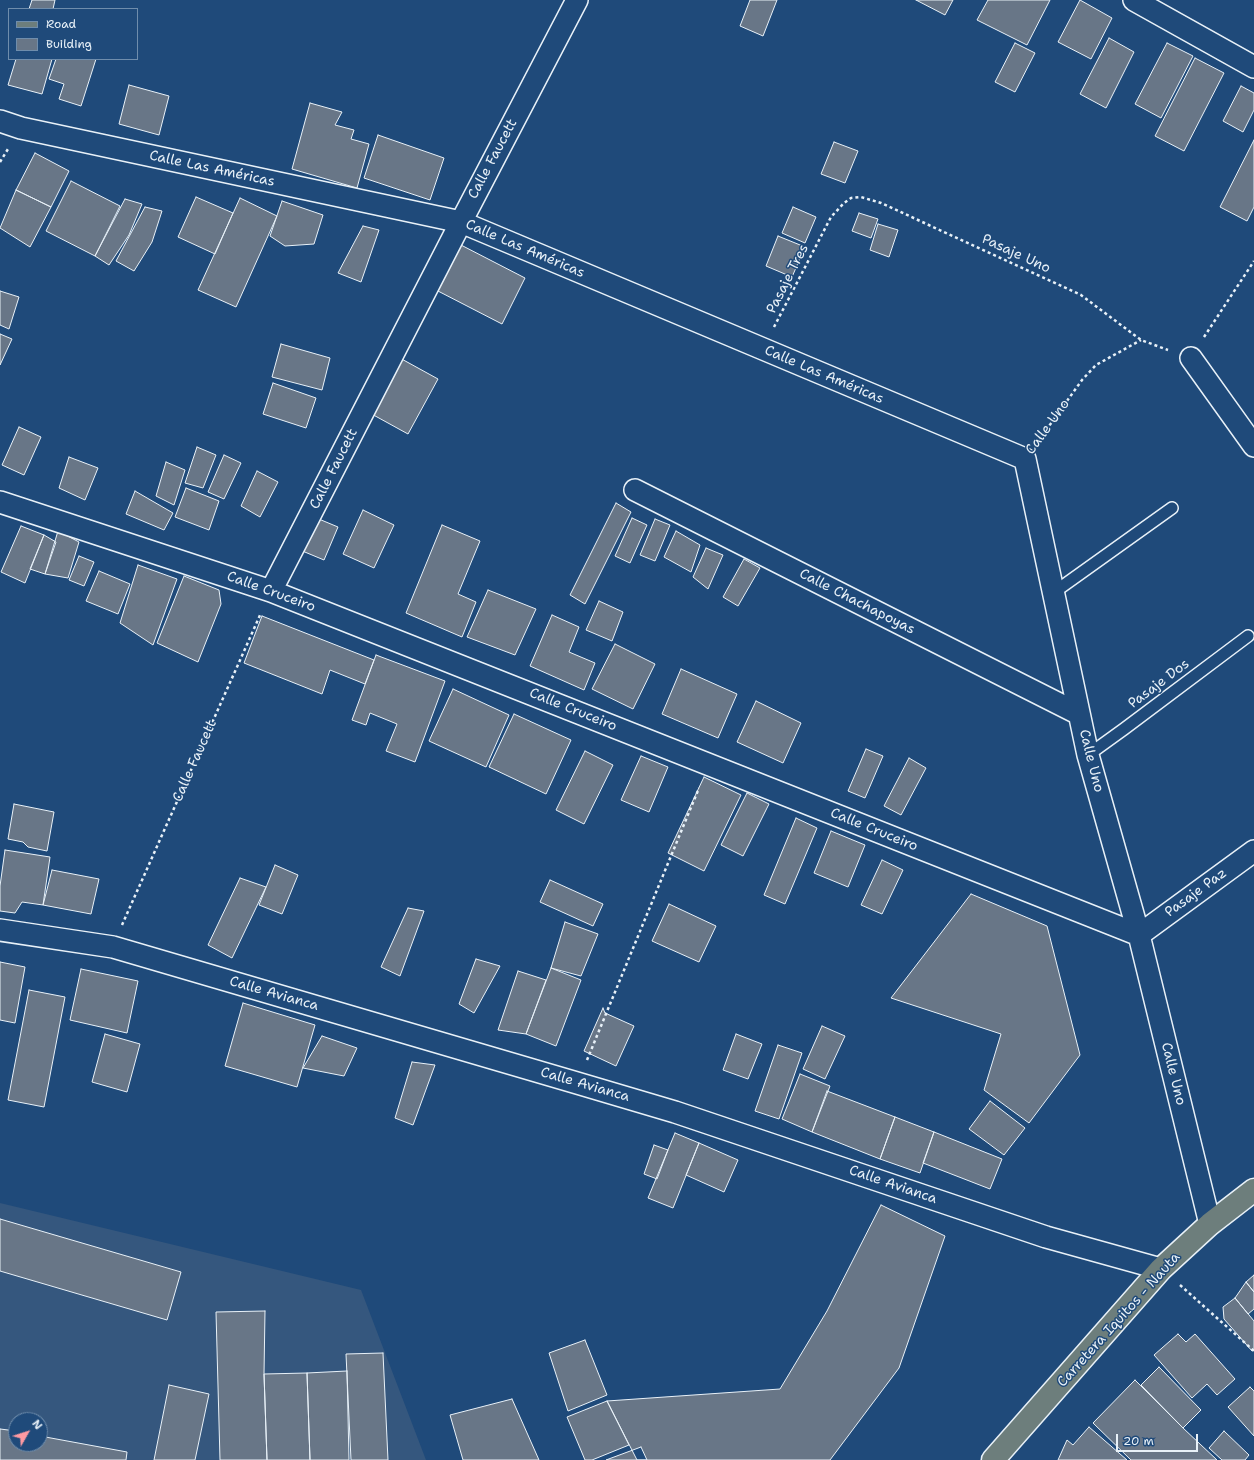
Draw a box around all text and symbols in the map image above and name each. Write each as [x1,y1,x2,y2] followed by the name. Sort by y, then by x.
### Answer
[8,8,138,60] legend
[46,16,76,32] text: Road
[46,36,92,52] text: Building
[465,116,521,202] street label: Calle Faucett
[148,147,276,191] street label: Calle Las Américas
[463,216,587,282] street label: Calle Las Américas
[979,231,1053,277] street label: Pasaje Uno
[763,241,813,317] street label: Pasaje Tres
[762,342,886,408] street label: Calle Las Américas
[1022,396,1074,458] street label: Calle Uno
[306,426,362,512] street label: Calle Faucett
[796,566,918,638] street label: Calle Chachapoyas
[224,568,318,616] street label: Calle Cruceiro
[1125,656,1193,712] street label: Pasaje Dos
[527,685,619,735] street label: Calle Cruceiro
[169,717,221,805] street label: Calle Faucett
[1075,728,1107,794] street label: Calle Uno
[828,805,920,855] street label: Calle Cruceiro
[1162,865,1230,921] street label: Pasaje Paz
[228,973,320,1015] street label: Calle Avianca
[1157,1041,1189,1107] street label: Calle Uno
[539,1064,631,1106] street label: Calle Avianca
[847,1162,939,1208] street label: Calle Avianca
[1054,1249,1184,1391] street label: Carretera Iquitos - Nauta
[8,1412,48,1452] north arrow
[28,1417,46,1433] text: N
[1118,1426,1200,1452] scale bar
[1123,1433,1154,1449] text: 20 m

